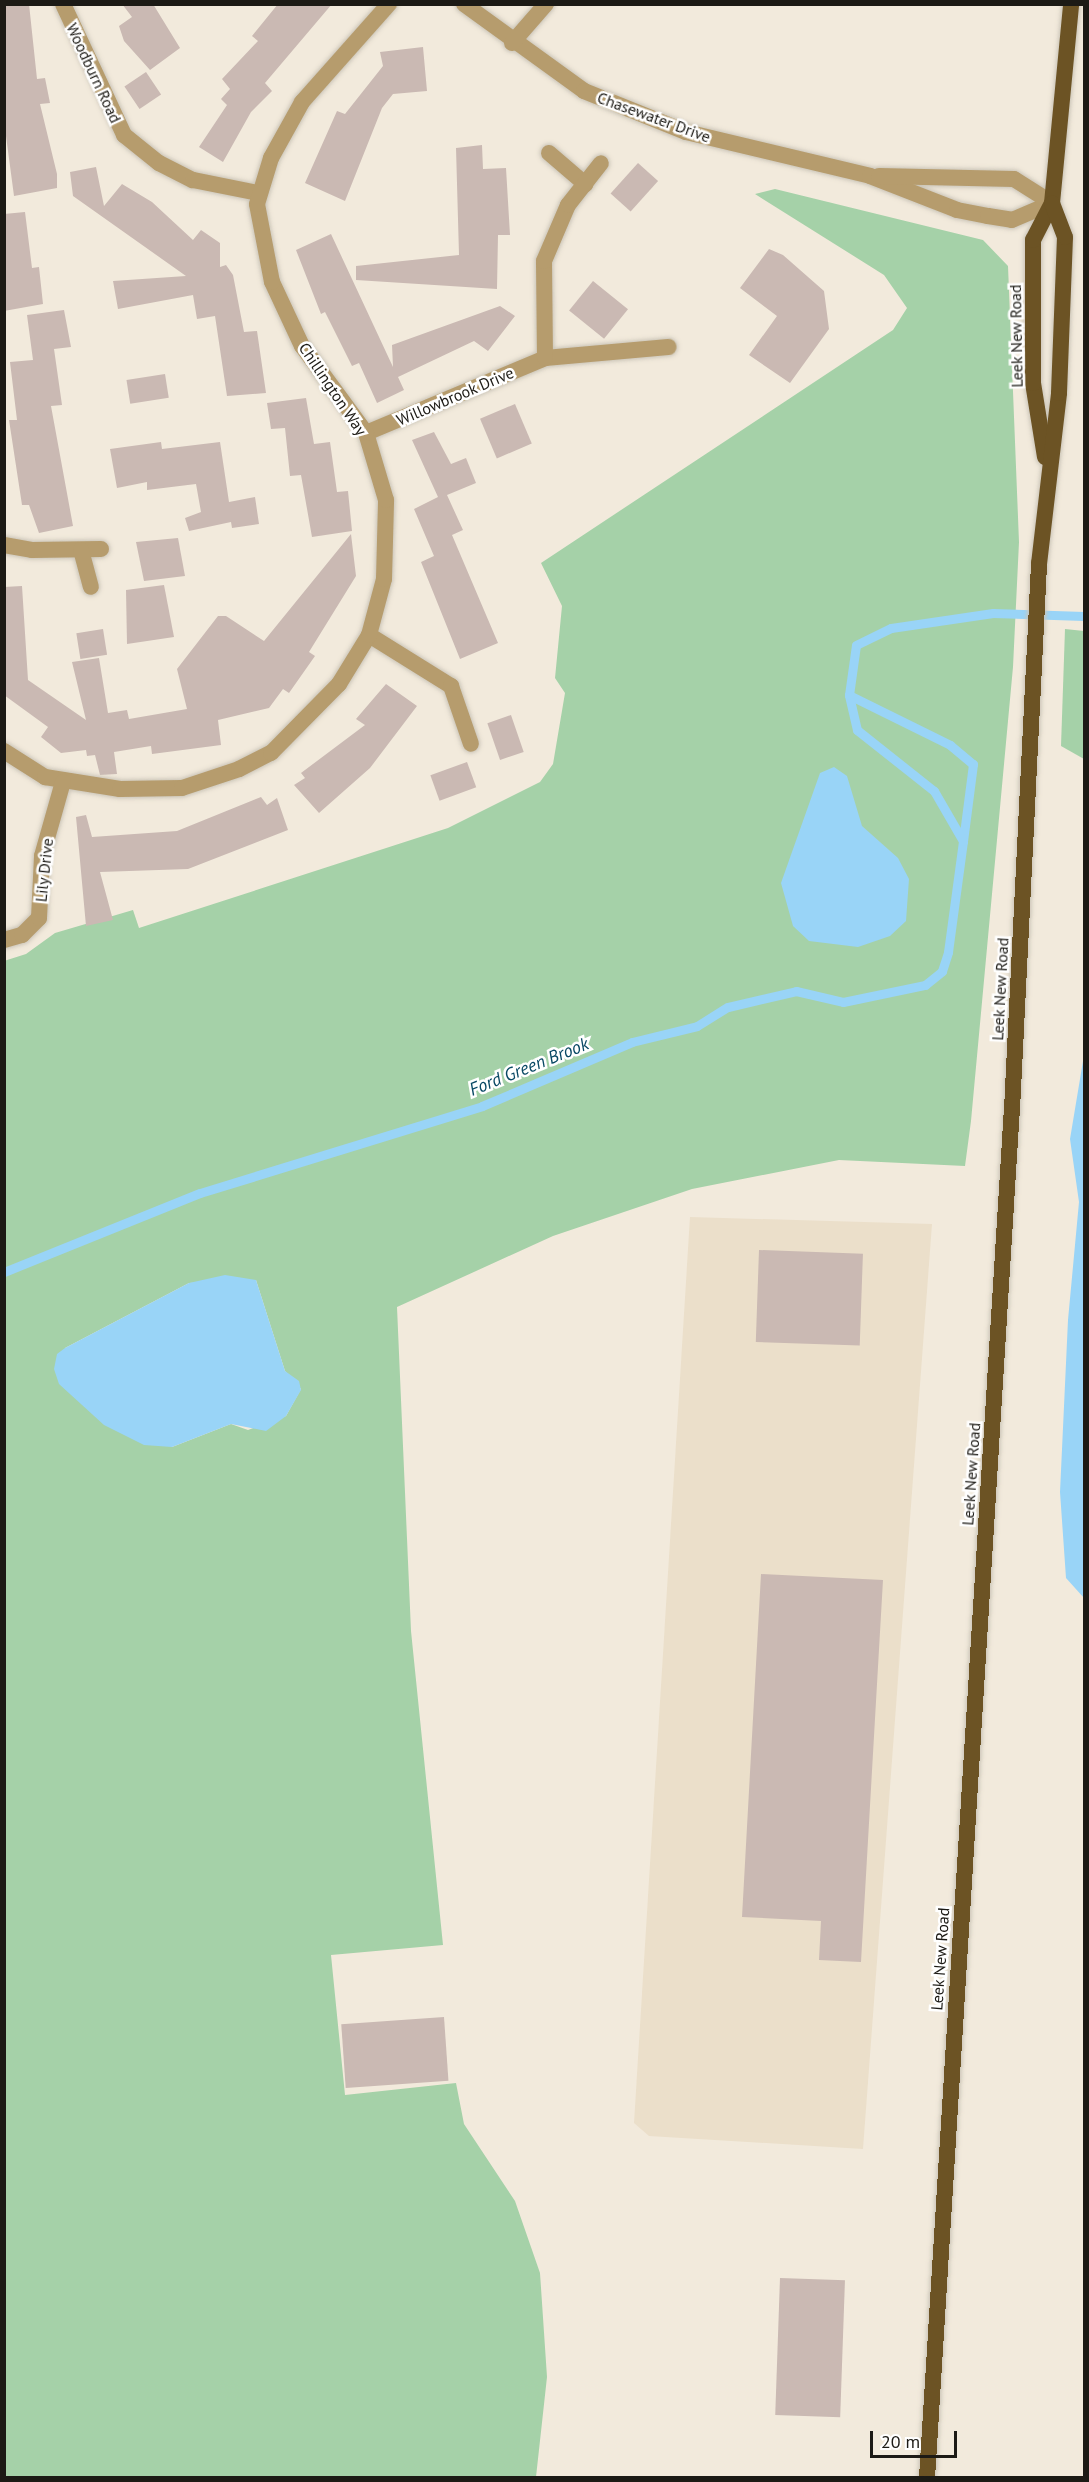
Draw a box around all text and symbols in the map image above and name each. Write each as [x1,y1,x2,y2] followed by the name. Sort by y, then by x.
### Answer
[62,20,126,126] street label: Woodburn Road
[595,88,713,146] street label: Chasewater Drive
[1005,284,1027,388] street label: Leek New Road
[295,339,371,439] street label: Chillington Way
[393,363,517,429] street label: Willowbrook Drive
[31,837,57,903] street label: Lily Drive
[988,937,1012,1041] street label: Leek New Road
[466,1033,592,1101] water label: Ford Green Brook
[958,1421,984,1527] street label: Leek New Road
[927,1906,953,2012] street label: Leek New Road
[873,2419,960,2457] scale bar
[881,2430,920,2453] text: 20 m

